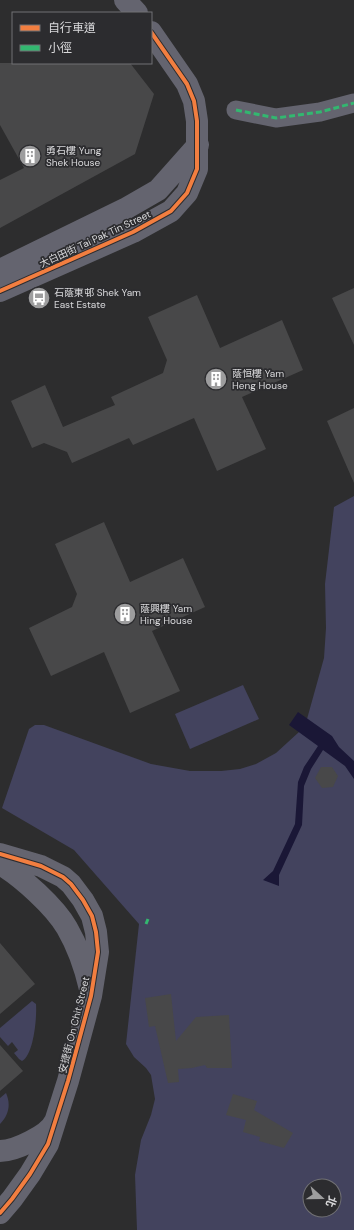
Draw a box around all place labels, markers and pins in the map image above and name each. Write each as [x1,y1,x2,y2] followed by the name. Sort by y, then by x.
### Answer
[17,143,43,169] building icon: 勇石樓 Yung Shek House
[46,144,102,169] place label: 勇石樓 Yung Shek House
[26,285,52,311] bus stop icon: 石蔭東邨 Shek Yam East Estate
[54,286,141,311] place label: 石蔭東邨 Shek Yam East Estate
[203,366,229,392] building icon: 蔭恒樓 Yam Heng House
[232,367,288,392] place label: 蔭恒樓 Yam Heng House
[112,601,138,627] building icon: 蔭興樓 Yam Hing House
[140,602,193,627] place label: 蔭興樓 Yam Hing House

